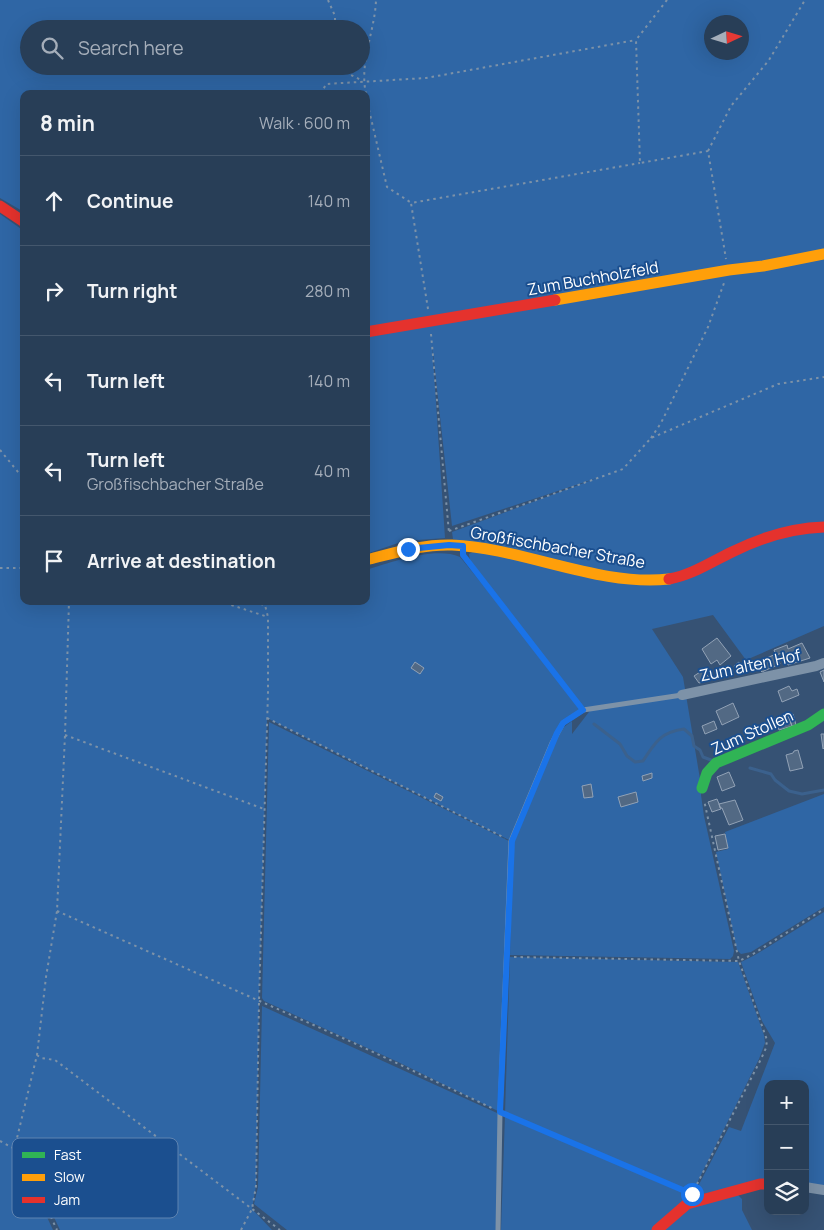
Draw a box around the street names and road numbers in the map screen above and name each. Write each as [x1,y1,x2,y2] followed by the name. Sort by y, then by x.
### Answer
[526,256,660,300] street label: Zum Buchholzfeld
[469,521,647,573] street label: Großfischbacher Straße
[697,643,803,686] street label: Zum alten Hof
[708,704,796,760] street label: Zum Stollen

